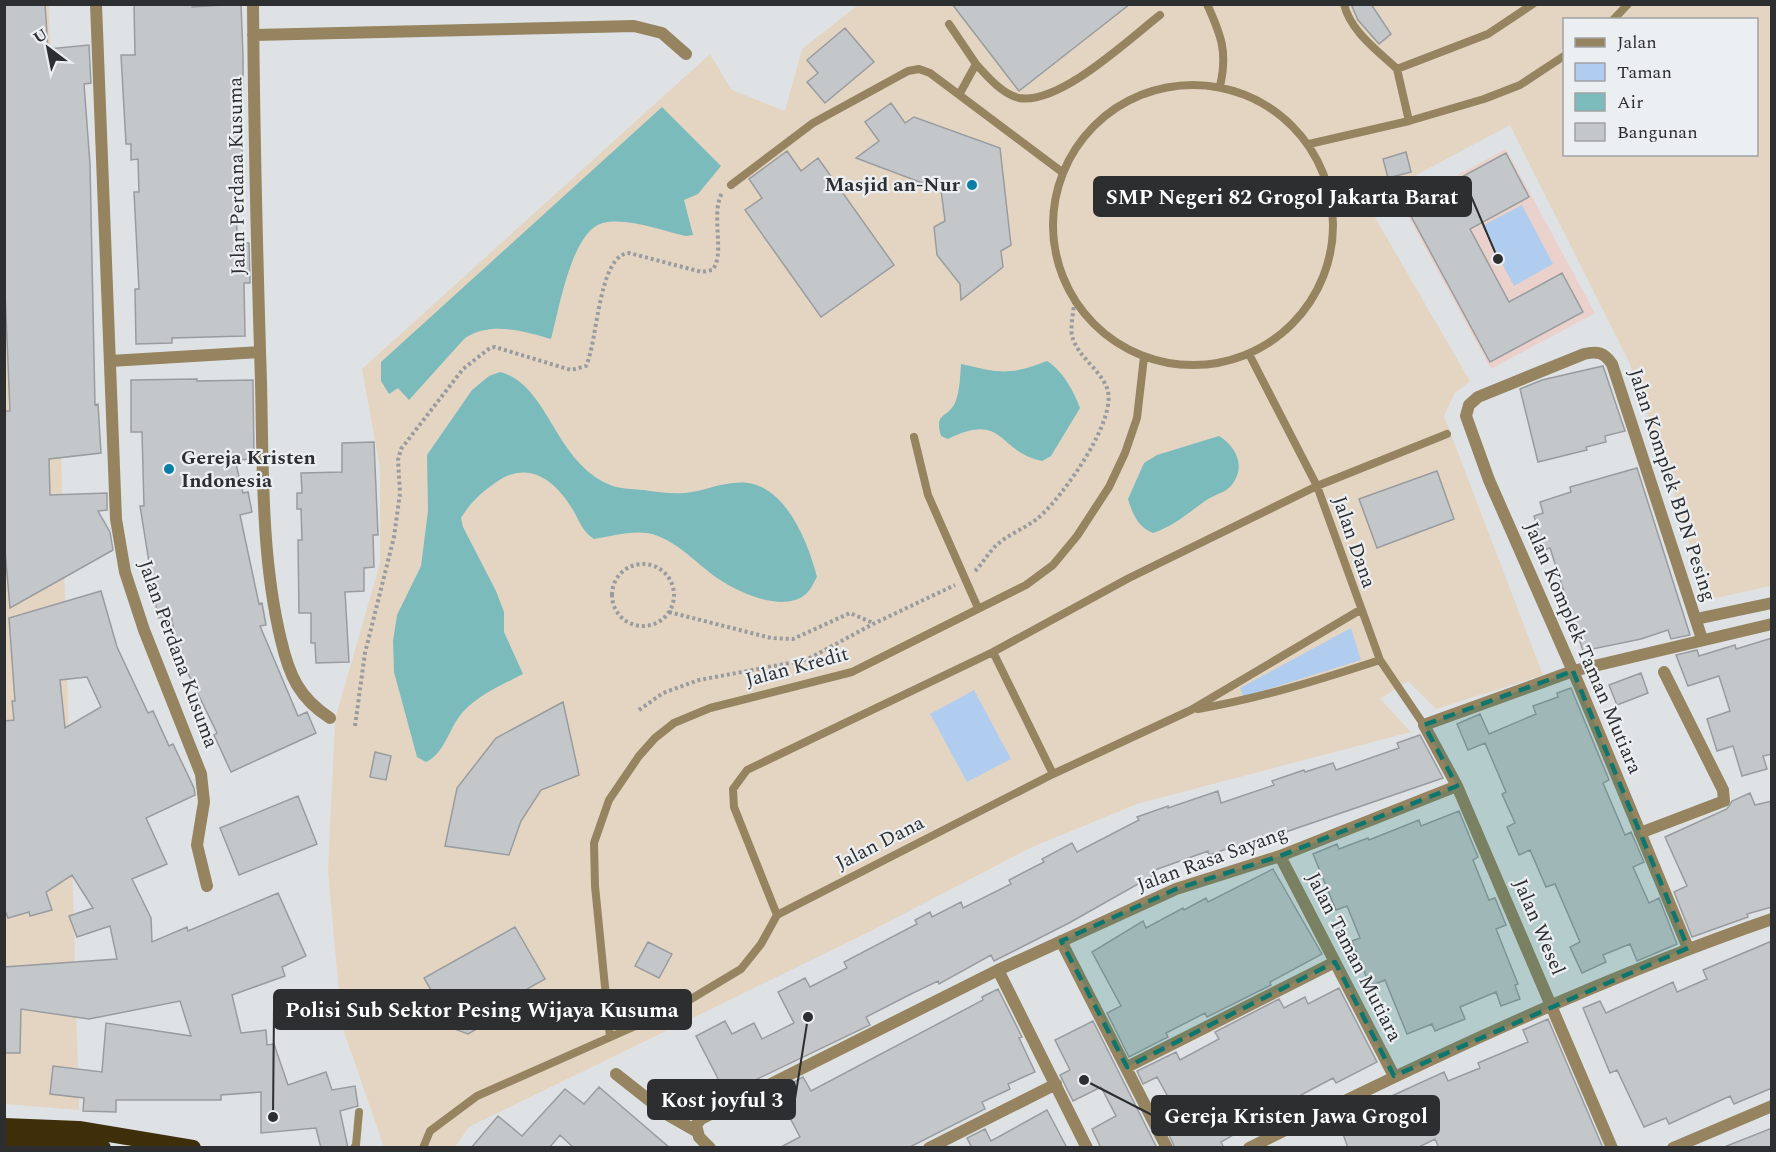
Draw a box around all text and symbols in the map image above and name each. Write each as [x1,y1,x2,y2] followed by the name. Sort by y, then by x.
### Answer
[18,18,78,78] north arrow
[1563,18,1758,156] legend
[29,22,53,50] text: U
[1617,29,1657,56] text: Jalan
[1617,59,1672,86] text: Taman
[220,76,254,275] street label: Jalan Perdana Kusuma
[1617,89,1643,116] text: Air
[1617,119,1698,146] text: Bangunan
[824,170,960,200] place label: Masjid an-Nur
[1094,177,1471,216] callout: SMP Negeri 82 Grogol Jakarta Barat
[965,178,979,192] marker: Masjid an-Nur
[1106,182,1458,214] text: SMP Negeri 82 Grogol Jakarta Barat
[1620,365,1724,605] street label: Jalan Komplek BDN Pesing
[181,443,316,496] place label: Gereja Kristen Indonesia
[162,462,176,476] marker: Gereja Kristen Indonesia
[1324,492,1384,592] street label: Jalan Dana
[1516,517,1650,779] street label: Jalan Komplek Taman Mutiara
[130,556,226,752] street label: Jalan Perdana Kusuma
[742,639,852,695] street label: Jalan Kredit
[831,808,930,878] street label: Jalan Dana
[1132,818,1292,900] street label: Jalan Rasa Sayang
[1298,867,1410,1047] street label: Jalan Taman Mutiara
[1505,874,1573,980] street label: Jalan Wesel
[274,990,691,1029] callout: Polisi Sub Sektor Pesing Wijaya Kusuma
[285,995,679,1027] text: Polisi Sub Sektor Pesing Wijaya Kusuma
[648,1080,795,1119] callout: Kost joyful 3
[661,1085,783,1117] text: Kost joyful 3
[1152,1096,1439,1135] callout: Gereja Kristen Jawa Grogol
[1164,1101,1428,1133] text: Gereja Kristen Jawa Grogol

